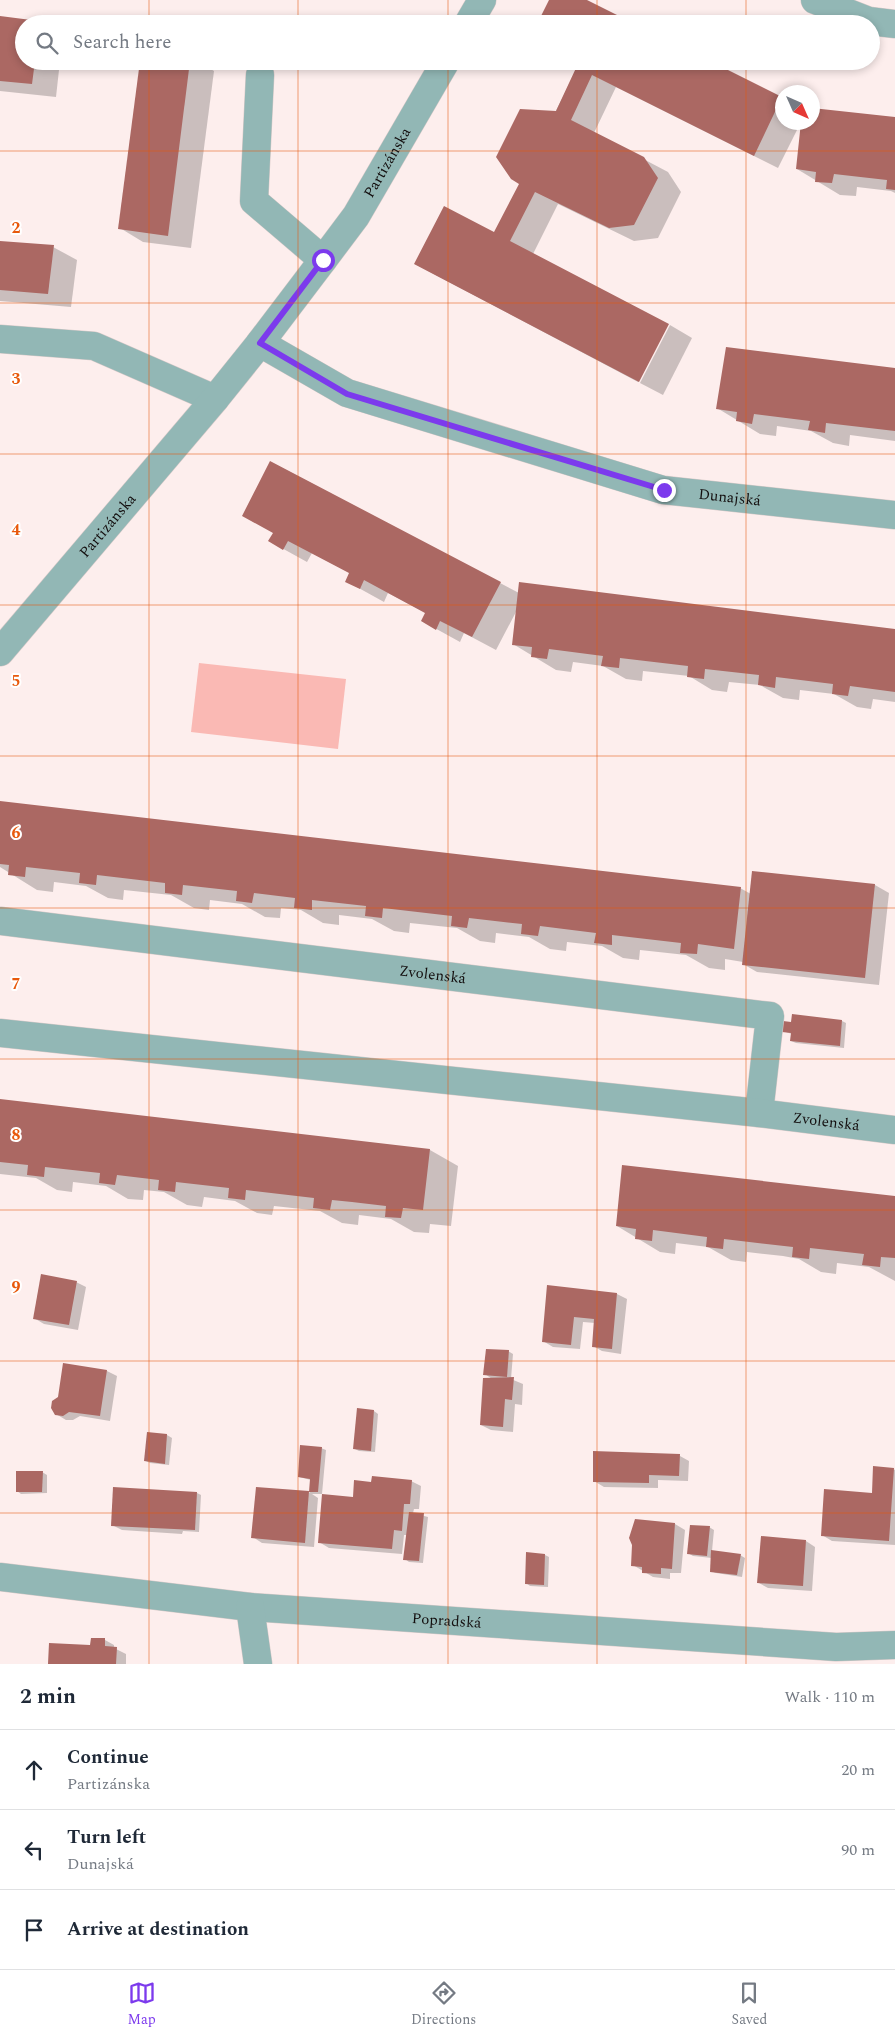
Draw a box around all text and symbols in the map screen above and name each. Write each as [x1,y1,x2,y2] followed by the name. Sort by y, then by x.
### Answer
[15,15,880,70] search box
[73,28,172,57] text: Search here
[33,29,61,57] icon: search
[775,85,820,130] north arrow
[358,123,417,202] street label: Partizánska
[12,216,21,240] text: 2
[312,249,335,272] route start
[12,367,21,391] text: 3
[653,479,676,502] route end
[697,483,763,513] street label: Dunajská
[74,488,142,563] street label: Partizánska
[12,518,21,542] text: 4
[12,669,20,693] text: 5
[12,821,21,845] text: 6
[398,959,468,990] street label: Zvolenská
[12,972,21,996] text: 7
[791,1106,862,1138] street label: Zvolenská
[12,1123,21,1147] text: 8
[12,1275,21,1299] text: 9
[411,1607,483,1635] street label: Popradská
[20,1681,76,1713] text: 2 min
[784,1685,875,1709] text: Walk · 110 m
[67,1743,149,1772] text: Continue
[20,1756,48,1784] icon: ahead
[841,1758,875,1782] text: 20 m
[67,1772,150,1796] text: Partizánska
[67,1823,146,1852] text: Turn left
[20,1836,48,1864] icon: left
[841,1838,875,1862] text: 90 m
[67,1852,134,1876] text: Dunajská
[67,1915,249,1944] text: Arrive at destination
[20,1916,48,1944] icon: arrive
[128,1979,156,2030] tab: Map
[411,1979,476,2030] tab: Directions
[732,1979,767,2030] tab: Saved

